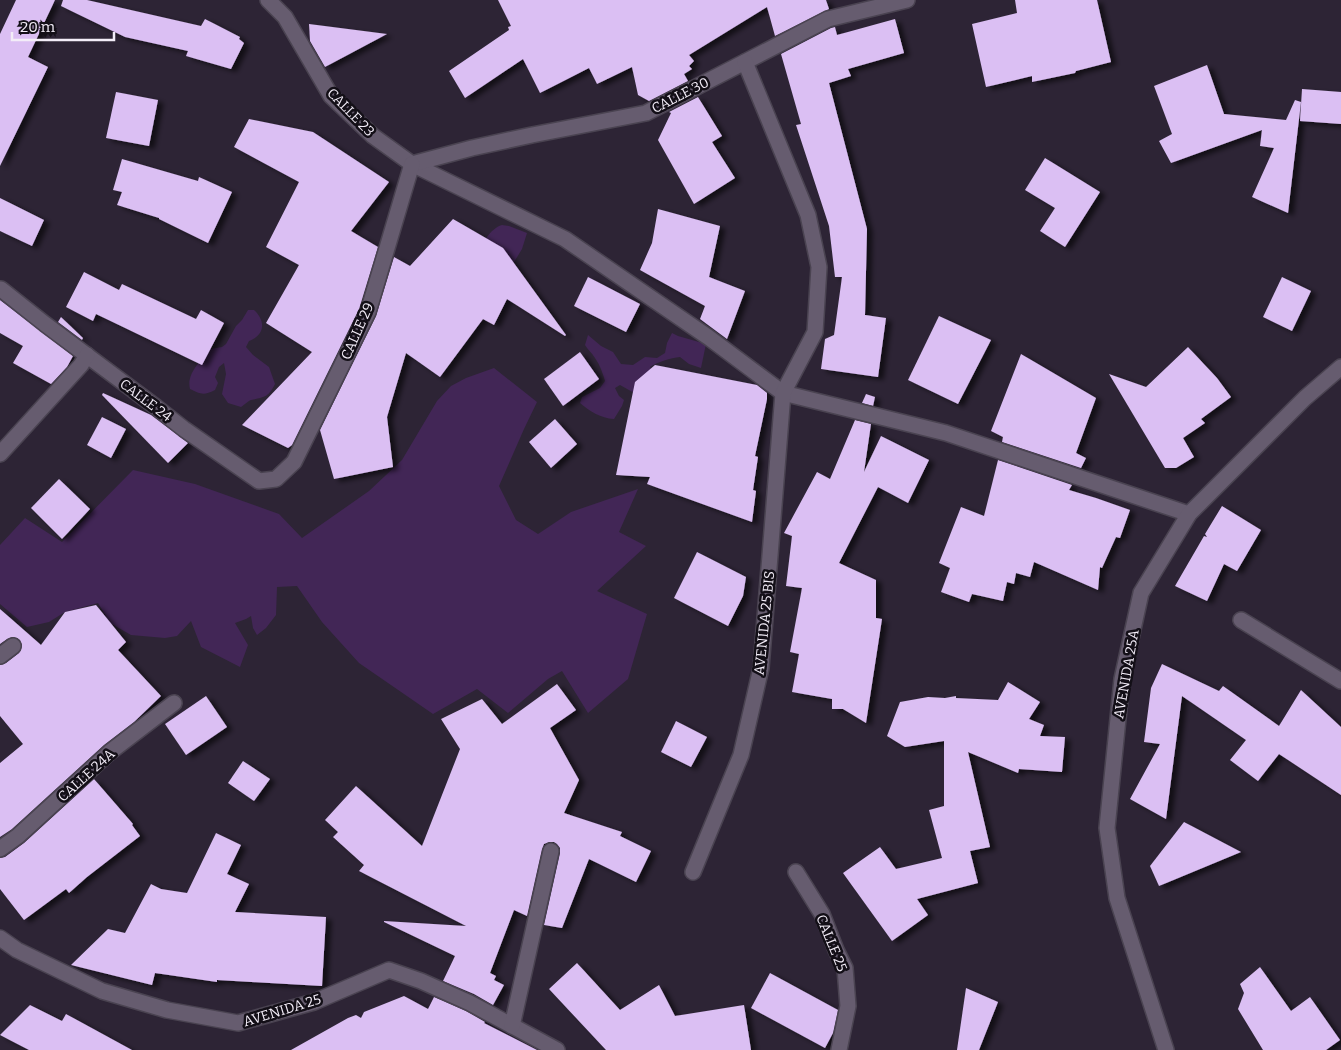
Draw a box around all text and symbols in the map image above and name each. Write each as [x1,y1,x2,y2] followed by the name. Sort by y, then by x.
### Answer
[12,10,115,42] scale bar
[20,18,56,36] text: 20 m
[649,74,712,117] street label: CALLE 30
[323,85,378,140] street label: CALLE 23
[337,300,378,362] street label: CALLE 29
[116,375,175,425] street label: CALLE 24
[751,570,778,676] street label: AVENIDA 25 BIS
[1110,628,1143,720] street label: AVENIDA 25A
[54,745,118,805] street label: CALLE 24A
[812,912,851,974] street label: CALLE 25
[241,991,323,1030] street label: AVENIDA 25

